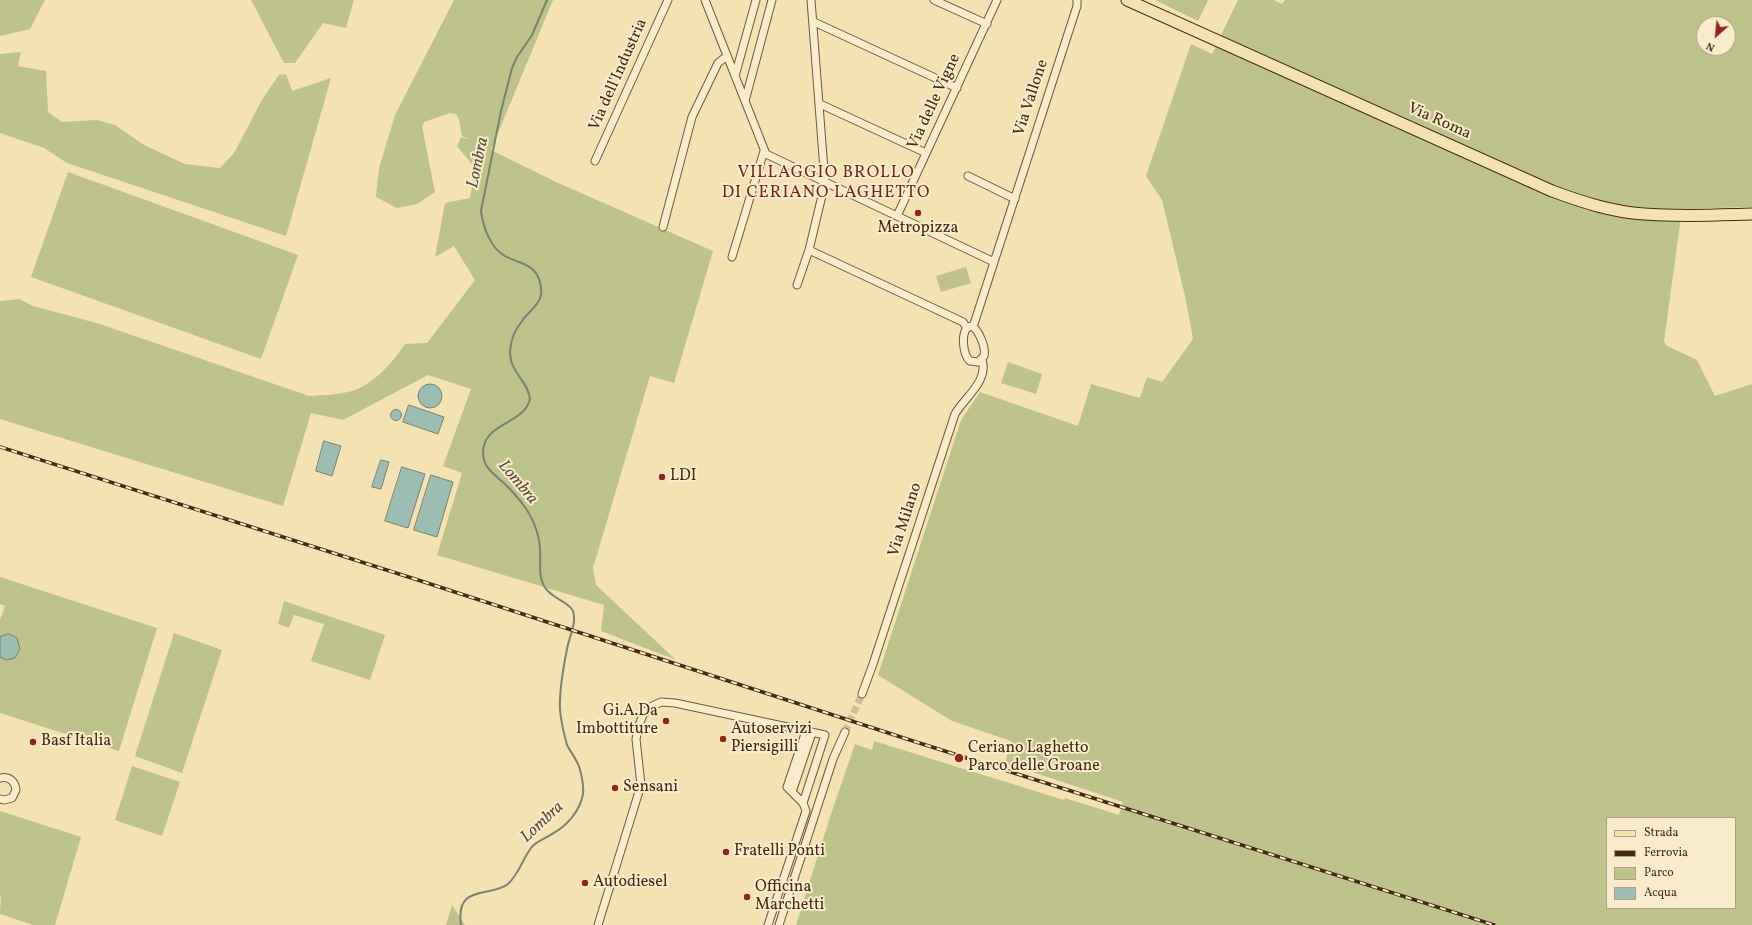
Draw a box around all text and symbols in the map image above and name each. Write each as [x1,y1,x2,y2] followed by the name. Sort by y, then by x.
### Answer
[586,16,652,134] street label: Via dell'Industria
[1696,16,1736,56] north arrow
[1704,38,1718,55] text: N
[904,51,966,153] street label: Via delle Vigne
[1011,58,1053,138] street label: Via Vallone
[1404,100,1474,144] street label: Via Roma
[464,136,494,190] water label: Lombra
[722,164,930,204] district label: VILLAGGIO BROLLO DI CERIANO LAGHETTO
[913,208,923,218] marker: Metropizza
[878,219,958,239] place label: Metropizza
[493,457,541,509] water label: Lombra
[670,467,696,487] place label: LDI
[657,472,667,482] marker: LDI
[885,481,927,559] street label: Via Milano
[576,702,658,740] place label: Gi.A.Da Imbottiture
[661,716,671,726] marker: Gi.A.Da Imbottiture
[731,720,812,758] place label: Autoservizi Piersigilli
[41,732,111,752] place label: Basf Italia
[718,734,728,744] marker: Autoservizi Piersigilli
[28,737,38,747] marker: Basf Italia
[968,739,1100,777] place label: Ceriano Laghetto Parco delle Groane
[953,752,965,764] marker: Ceriano Laghetto Parco delle Groane
[623,778,678,798] place label: Sensani
[610,783,620,793] marker: Sensani
[517,798,569,848] water label: Lombra
[1606,817,1736,909] legend
[1644,825,1679,841] text: Strada
[734,842,825,862] place label: Fratelli Ponti
[1644,845,1688,861] text: Ferrovia
[721,847,731,857] marker: Fratelli Ponti
[1644,865,1674,881] text: Parco
[593,873,668,893] place label: Autodiesel
[580,878,590,888] marker: Autodiesel
[755,878,824,916] place label: Officina Marchetti
[1644,885,1677,901] text: Acqua
[742,892,752,902] marker: Officina Marchetti

